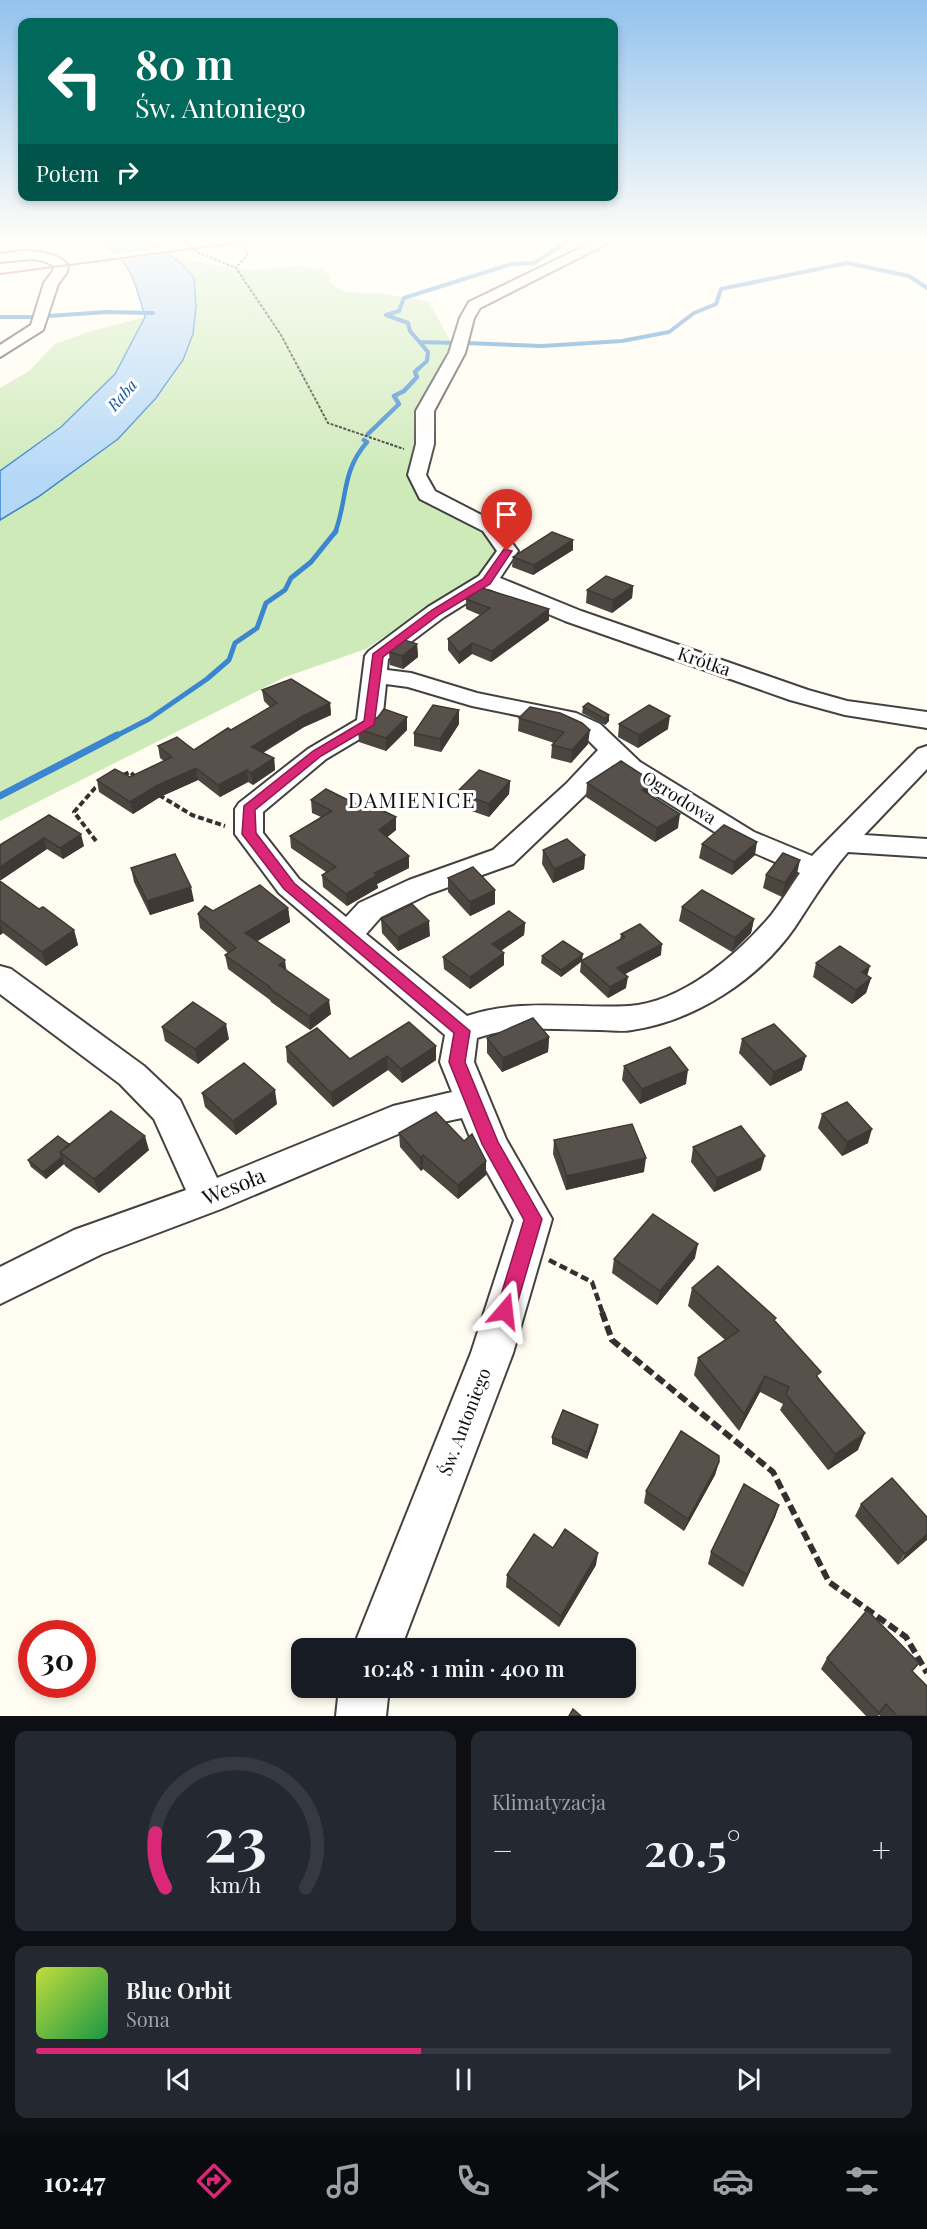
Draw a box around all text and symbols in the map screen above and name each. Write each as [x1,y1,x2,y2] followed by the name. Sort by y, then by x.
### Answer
[135,35,233,91] text: 80 m
[36,42,114,120] icon: left
[135,89,306,125] text: Św. Antoniego
[111,156,144,189] icon: right
[36,158,99,188] text: Potem
[101,374,141,416] water label: Raba
[481,489,532,551] pin
[490,498,523,531] icon: arrive
[675,641,734,681] street label: Krótka
[638,765,721,829] street label: Ogrodowa
[348,785,476,813] district label: DAMIENICE
[197,1160,269,1211] street label: Wesoła
[473,1279,537,1343] position arrow
[432,1364,496,1479] street label: Św. Antoniego
[18,1620,96,1698] speed limit sign: 30
[362,1653,565,1683] text: 10:48 · 1 min · 400 m
[492,1788,606,1815] text: Klimatyzacja
[204,1794,267,1878] text: 23
[644,1818,741,1878] text: 20.5°
[492,1827,513,1871] text: −
[872,1827,891,1871] text: +
[210,1870,262,1898] text: km/h
[126,1975,232,2005] text: Blue Orbit
[126,2005,170,2032] text: Sona
[162,2063,195,2096] icon: previous
[447,2063,480,2096] icon: pause
[732,2063,765,2096] icon: next
[193,2160,235,2202] icon: directions
[323,2160,365,2202] icon: music
[452,2160,494,2202] icon: phone
[582,2160,624,2202] icon: climate
[712,2160,754,2202] icon: car
[841,2160,883,2202] icon: filters
[44,2163,106,2199] text: 10:47

